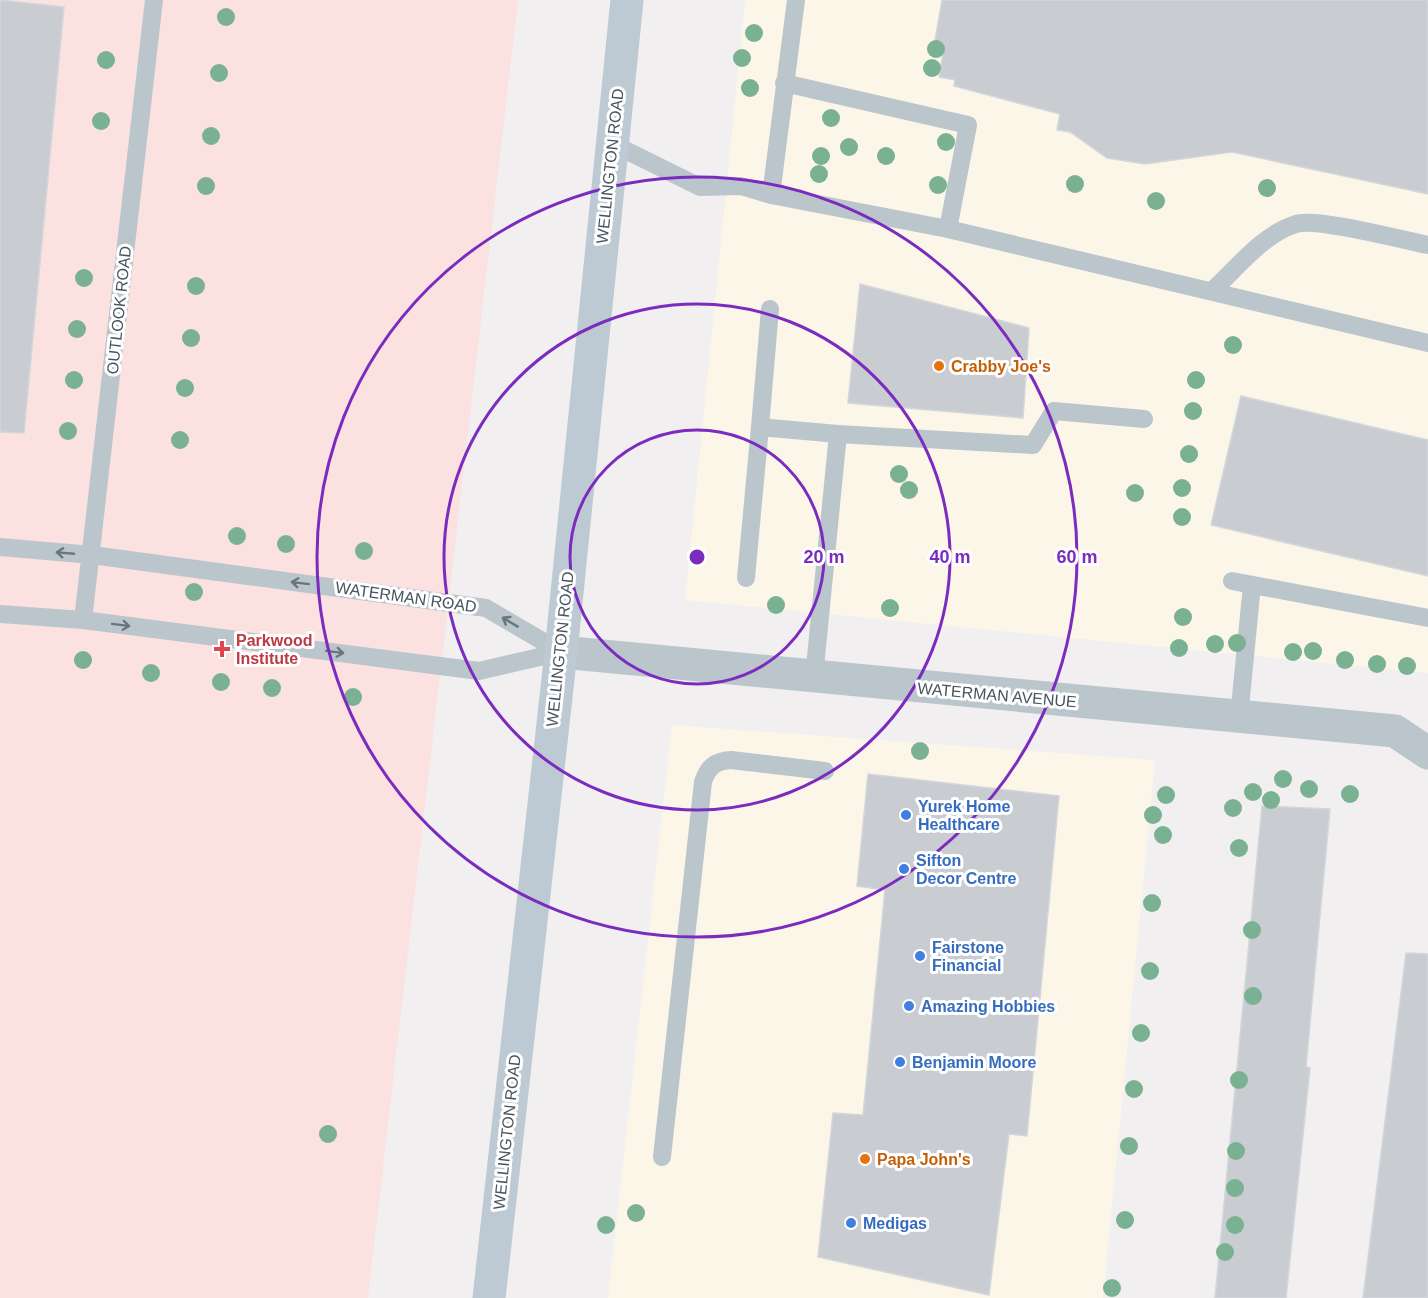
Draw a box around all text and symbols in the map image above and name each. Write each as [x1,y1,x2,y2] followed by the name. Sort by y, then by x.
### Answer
[593,87,627,245] street label: WELLINGTON ROAD
[104,245,134,375] street label: OUTLOOK ROAD
[951,358,1051,375] place label: Crabby Joe's
[932,359,946,373] marker: Crabby Joe's
[55,547,75,558] one-way arrow
[687,547,707,567] centre of rings
[803,547,845,567] text: 20 m
[929,547,971,567] text: 40 m
[1056,547,1098,567] text: 60 m
[543,570,577,728] street label: WELLINGTON ROAD
[291,577,310,588] one-way arrow
[334,579,478,615] street label: WATERMAN ROAD
[502,616,519,628] one-way arrow
[111,620,130,631] one-way arrow
[236,632,312,667] place label: Parkwood Institute
[213,640,231,658] marker: Parkwood Institute
[325,647,345,658] one-way arrow
[917,680,1077,710] street label: WATERMAN AVENUE
[918,798,1011,833] place label: Yurek Home Healthcare
[899,808,913,822] marker: Yurek Home Healthcare
[916,852,1017,887] place label: Sifton Decor Centre
[897,862,911,876] marker: Sifton Decor Centre
[932,939,1004,974] place label: Fairstone Financial
[913,949,927,963] marker: Fairstone Financial
[921,998,1055,1015] place label: Amazing Hobbies
[902,999,916,1013] marker: Amazing Hobbies
[490,1053,524,1211] street label: WELLINGTON ROAD
[912,1054,1037,1071] place label: Benjamin Moore
[893,1055,907,1069] marker: Benjamin Moore
[877,1151,971,1168] place label: Papa John's
[858,1152,872,1166] marker: Papa John's
[863,1215,927,1232] place label: Medigas
[844,1216,858,1230] marker: Medigas

